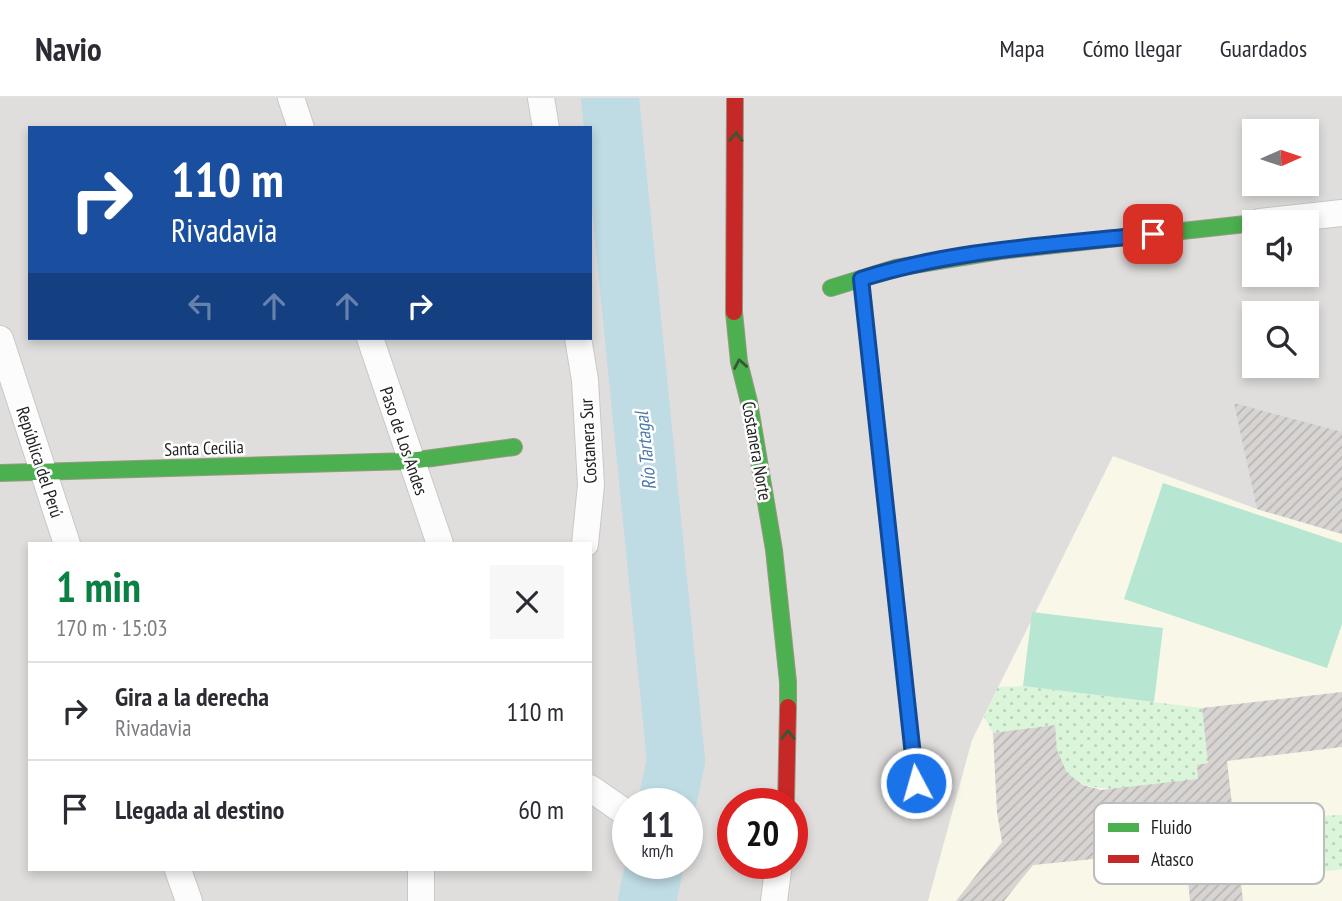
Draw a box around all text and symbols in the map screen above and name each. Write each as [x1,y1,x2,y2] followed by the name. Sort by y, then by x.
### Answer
[35,27,102,70] text: Navio
[1000,33,1045,64] text: Mapa
[1083,33,1182,64] text: Cómo llegar
[1220,33,1307,64] text: Guardados
[1242,119,1320,196] north arrow
[1242,119,1319,378] map controls
[728,132,743,143] one-way arrow
[171,147,284,211] text: 110 m
[56,154,147,245] icon: right
[1123,204,1183,264] pin
[171,209,277,251] text: Rivadavia
[1242,210,1319,287] button: sound
[1134,215,1172,253] icon: arrive
[182,287,220,325] icon: left
[255,287,293,325] icon: ahead
[328,287,366,325] icon: ahead
[401,287,439,325] icon: right
[1242,301,1319,378] button: search
[733,358,748,370] one-way arrow
[375,384,433,498] street label: Paso de Los Andes
[574,398,602,484] street label: Costanera Sur
[737,400,777,502] street label: Costanera Norte
[11,404,69,520] street label: República del Perú
[629,409,661,491] water label: Río Tartagal
[164,435,244,461] street label: Santa Cecilia
[56,559,141,614] text: 1 min
[490,565,564,639] button: close
[56,613,168,642] text: 170 m · 15:03
[115,680,269,713] text: Gira a la derecha
[56,692,94,730] icon: right
[506,695,564,728] text: 110 m
[115,713,191,742] text: Rivadavia
[780,729,796,740] one-way arrow
[879,746,953,820] position arrow
[717,788,808,879] speed limit sign: 20
[56,790,94,828] icon: arrive
[115,793,284,826] text: Llegada al destino
[518,793,564,826] text: 60 m
[641,801,674,847] text: 11
[1094,803,1324,884] legend
[1151,815,1192,839] text: Fluido
[642,839,673,862] text: km/h
[1151,847,1194,871] text: Atasco

